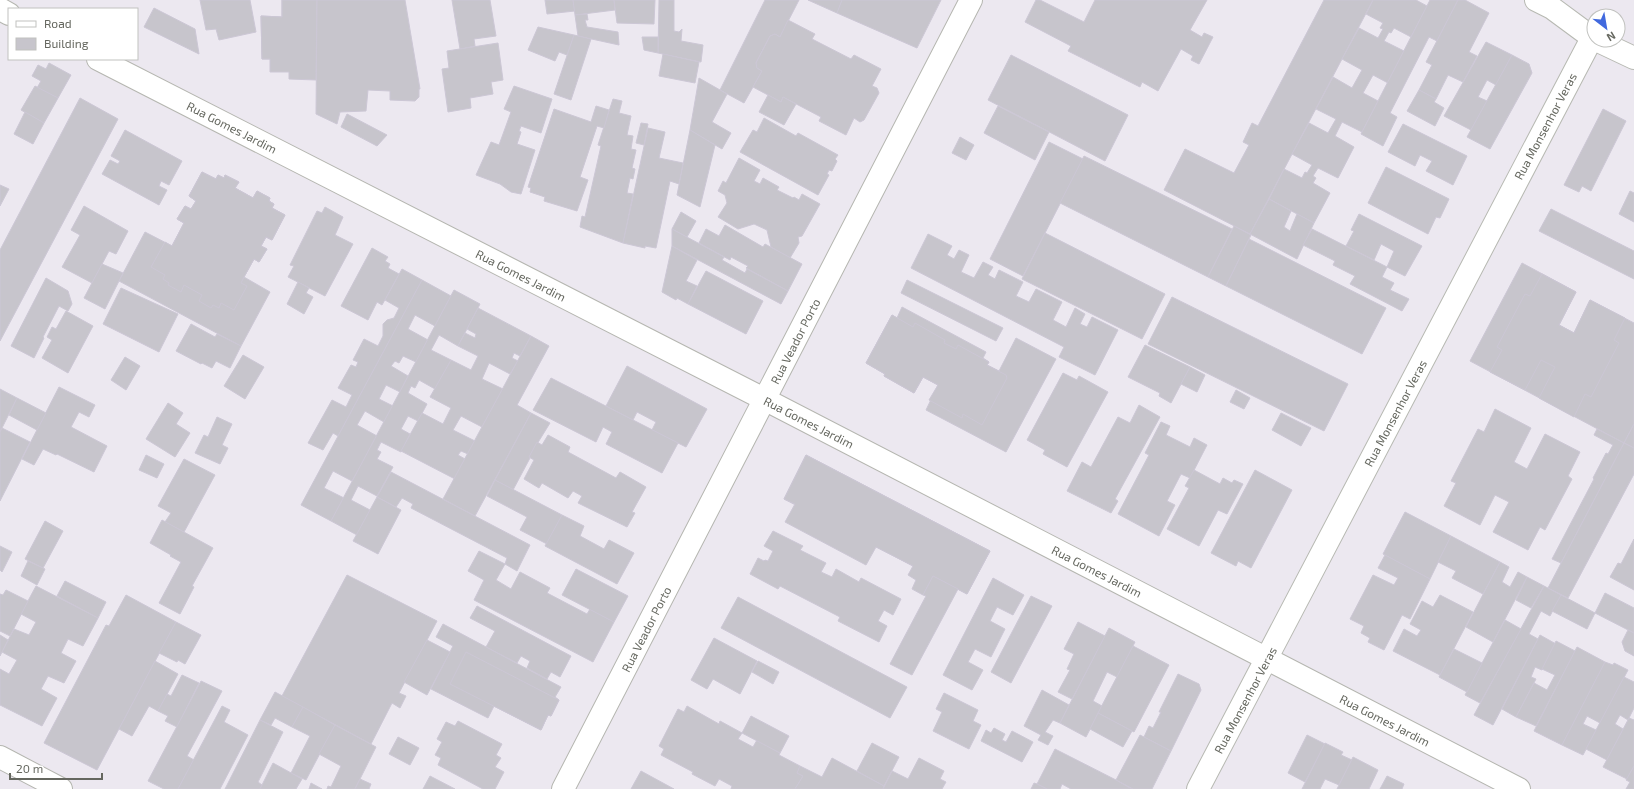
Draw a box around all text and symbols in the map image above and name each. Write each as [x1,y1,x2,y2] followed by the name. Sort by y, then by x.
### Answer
[8,8,138,60] legend
[1586,8,1626,48] north arrow
[44,16,72,30] text: Road
[1605,29,1618,45] text: N
[44,36,89,50] text: Building
[1511,70,1579,182] street label: Rua Monsenhor Veras
[185,98,279,156] street label: Rua Gomes Jardim
[474,246,568,304] street label: Rua Gomes Jardim
[767,296,823,386] street label: Rua Veador Porto
[1361,357,1429,469] street label: Rua Monsenhor Veras
[762,393,856,451] street label: Rua Gomes Jardim
[1050,542,1144,600] street label: Rua Gomes Jardim
[618,584,674,674] street label: Rua Veador Porto
[1211,644,1279,756] street label: Rua Monsenhor Veras
[1338,691,1432,749] street label: Rua Gomes Jardim
[10,755,102,781] scale bar
[16,761,43,775] text: 20 m

